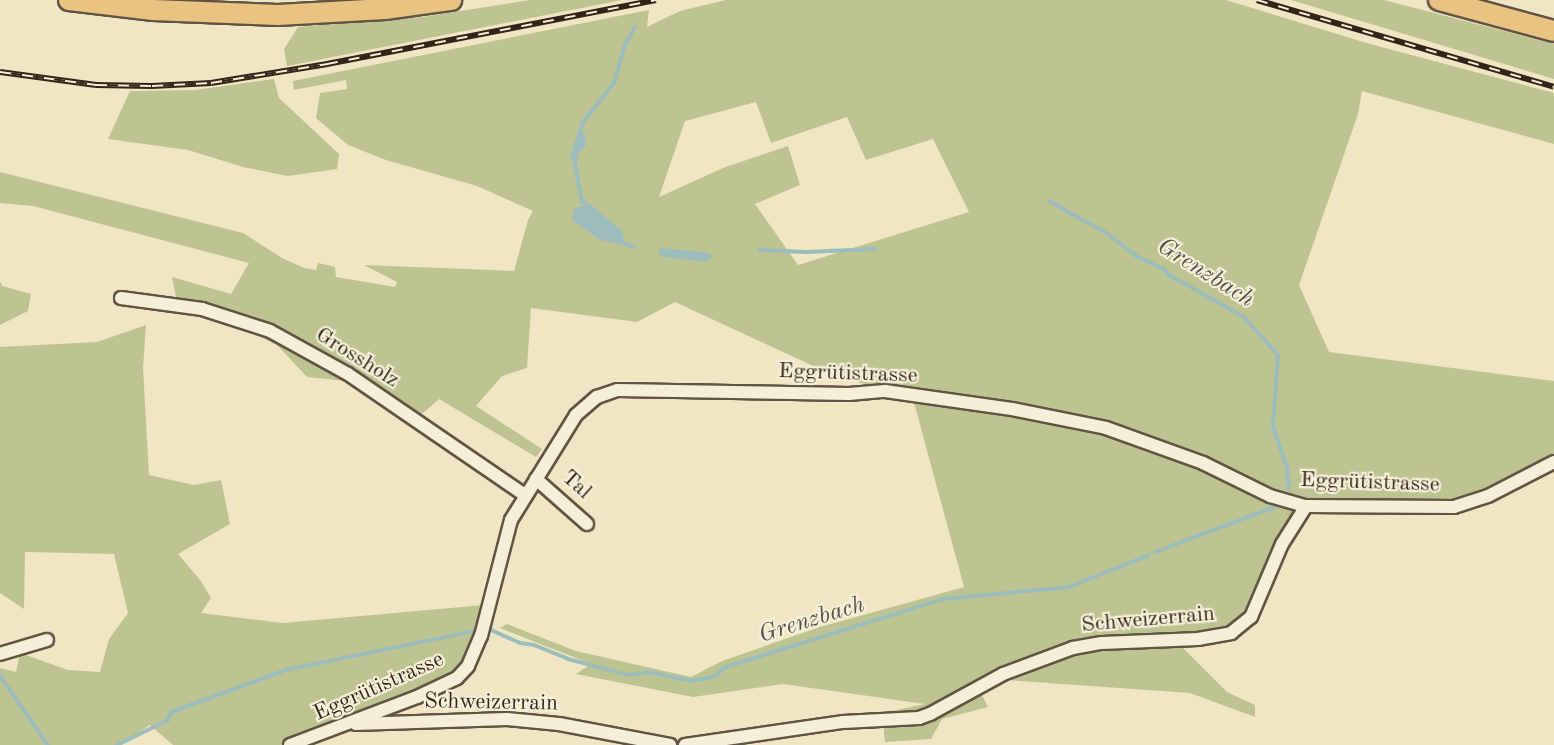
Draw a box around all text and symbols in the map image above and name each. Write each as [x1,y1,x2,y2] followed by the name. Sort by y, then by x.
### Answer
[1151,233,1259,315] water label: Grenzbach
[310,322,404,394] street label: Grossholz
[778,358,918,390] street label: Eggrütistrasse
[556,465,596,505] street label: Tal
[1300,467,1440,499] street label: Eggrütistrasse
[756,591,868,651] water label: Grenzbach
[1080,601,1216,639] street label: Schweizerrain
[310,647,448,727] street label: Eggrütistrasse
[424,689,558,717] street label: Schweizerrain

